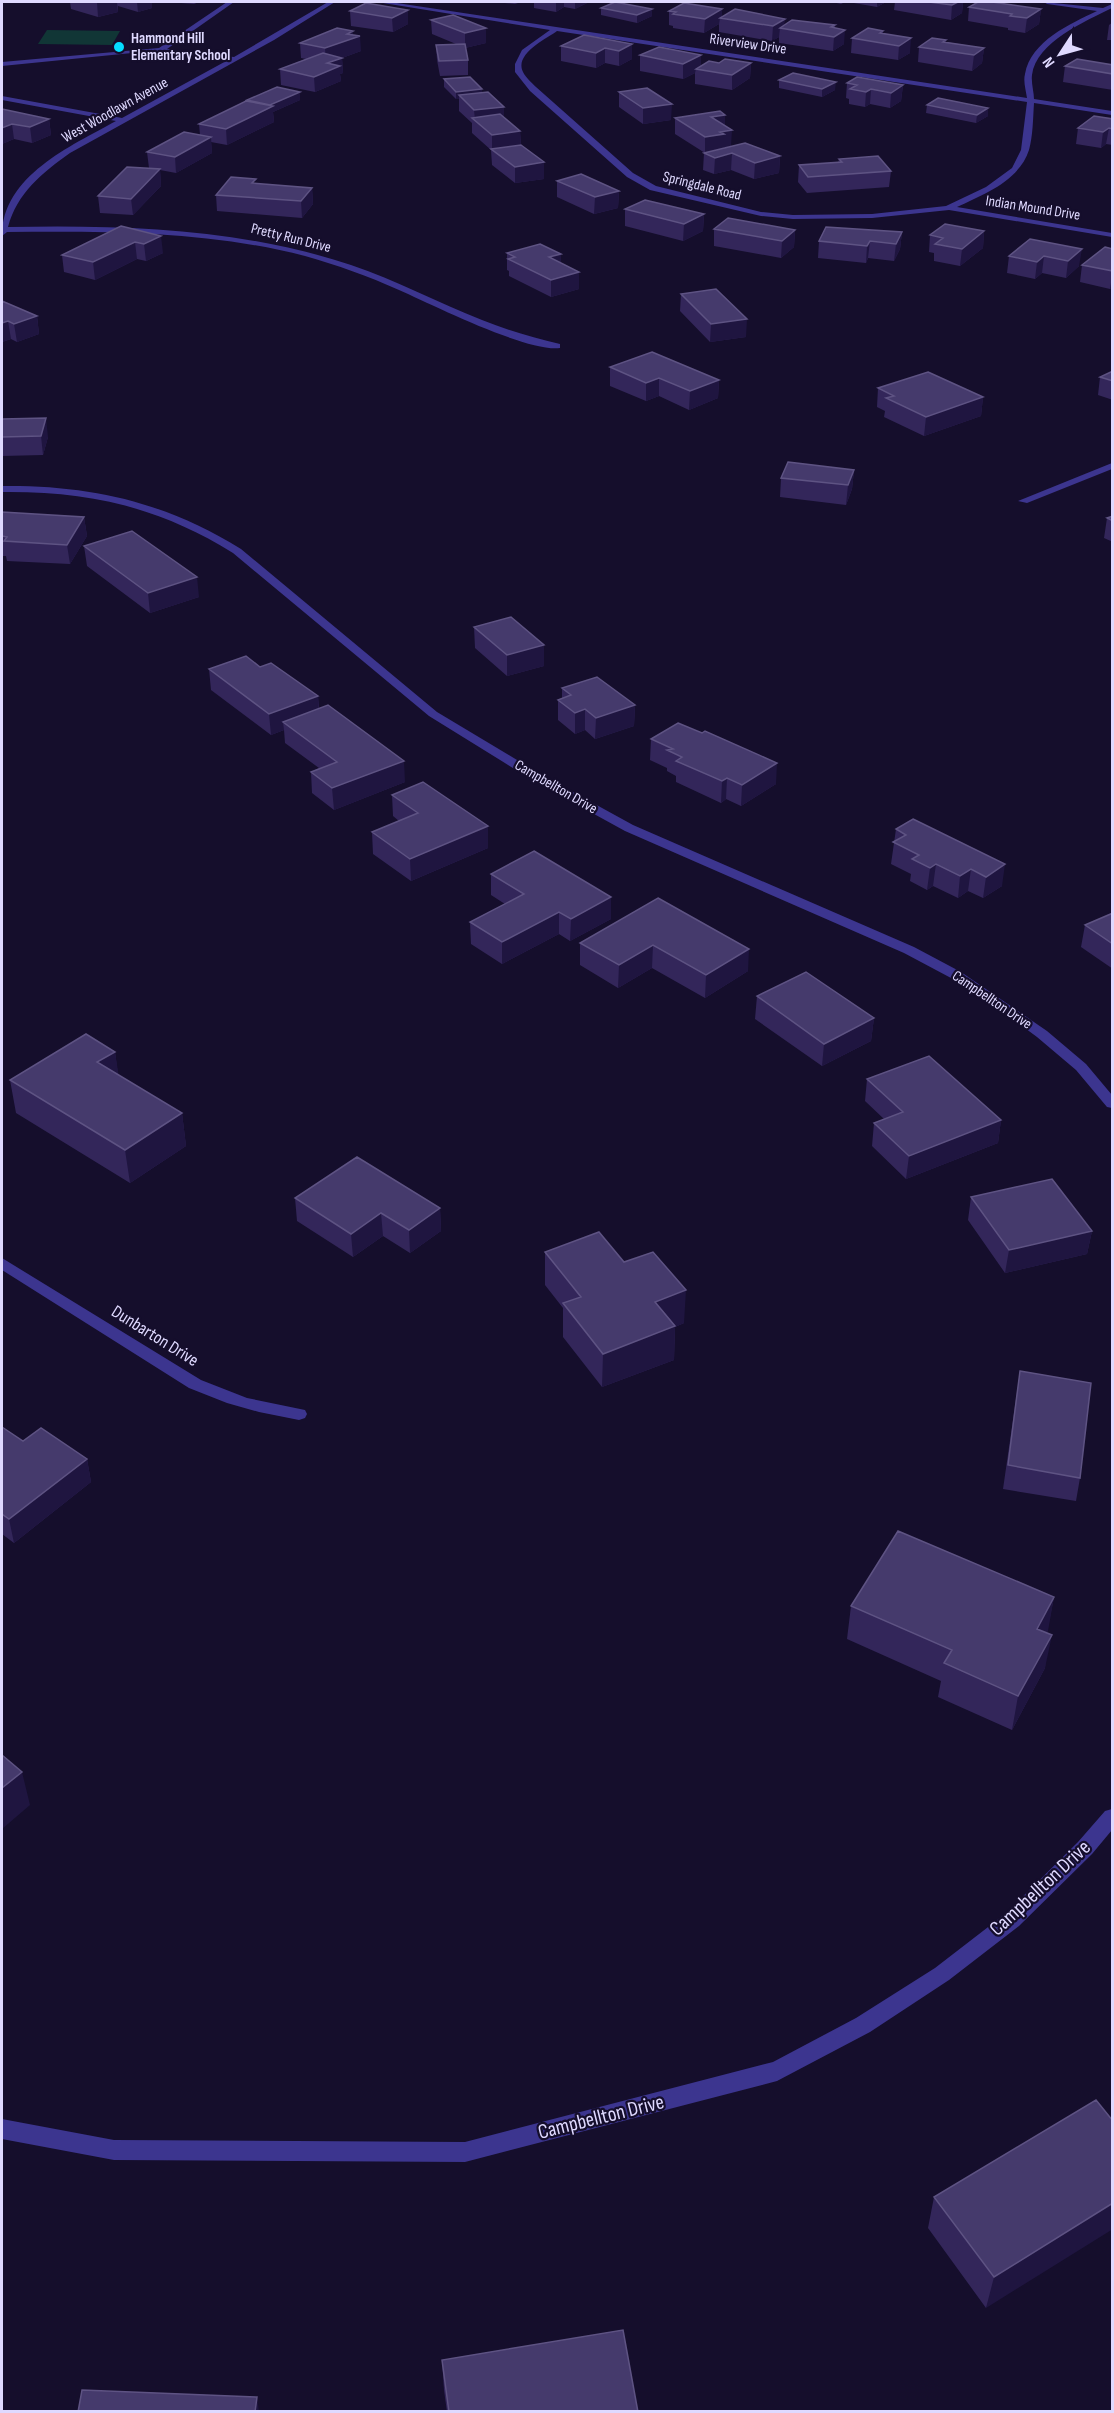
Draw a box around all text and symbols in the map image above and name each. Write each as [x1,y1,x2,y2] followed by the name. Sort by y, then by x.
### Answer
[1030,24,1090,84] north arrow
[131,29,230,65] place label: Hammond Hill Elementary School
[708,29,788,59] street label: Riverview Drive
[112,40,126,54] marker: Hammond Hill Elementary School
[1039,53,1059,71] text: N
[59,73,171,147] street label: West Woodlawn Avenue
[661,167,743,205] street label: Springdale Road
[984,191,1082,225] street label: Indian Mound Drive
[249,219,333,257] street label: Pretty Run Drive
[511,756,601,818] street label: Campbellton Drive
[948,966,1036,1034] street label: Campbellton Drive
[108,1301,202,1371] street label: Dunbarton Drive
[984,1835,1096,1941] street label: Campbellton Drive
[535,2089,667,2145] street label: Campbellton Drive

